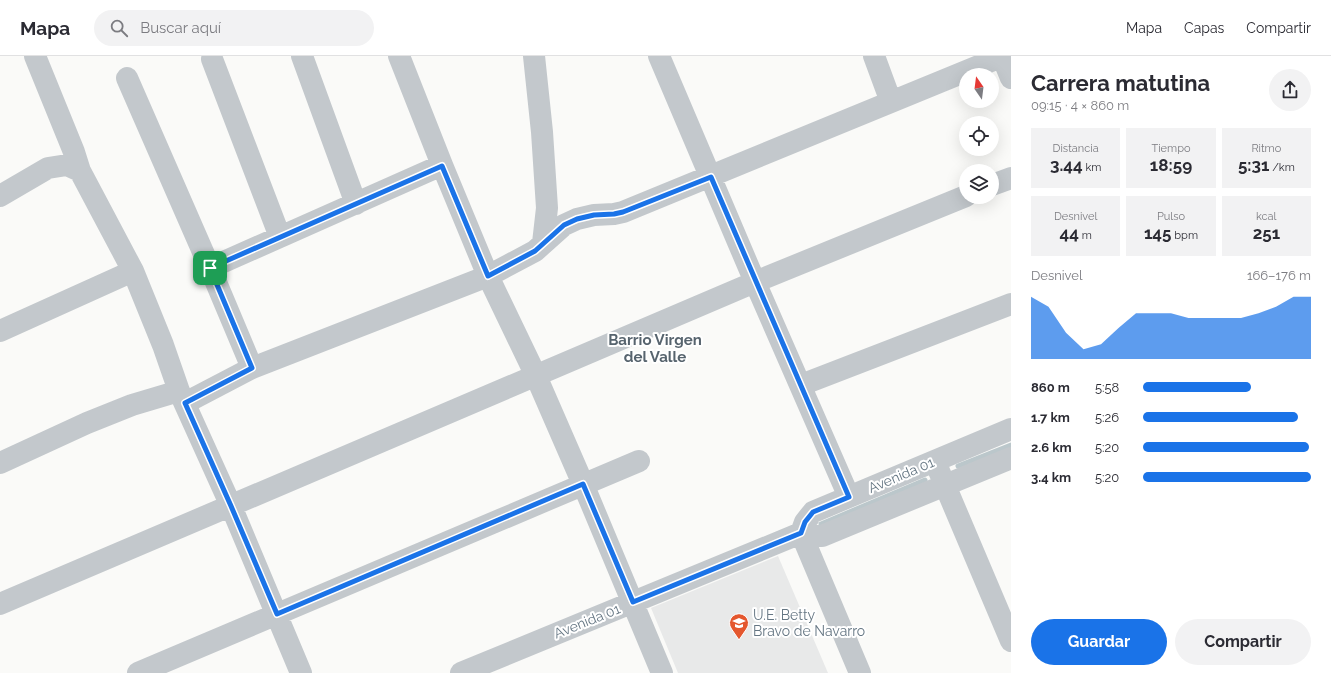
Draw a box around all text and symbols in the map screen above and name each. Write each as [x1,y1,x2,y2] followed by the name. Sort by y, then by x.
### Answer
[94,10,374,46] search box
[20,17,70,39] text: Mapa
[108,17,130,39] icon: search
[140,19,221,37] text: Buscar aquí
[1126,20,1162,36] text: Mapa
[1184,20,1224,36] text: Capas
[1246,20,1311,36] text: Compartir
[959,68,999,108] north arrow
[959,68,999,204] map controls
[1269,69,1311,111] button: share
[1031,70,1210,96] text: Carrera matutina
[1031,98,1129,113] text: 09:15 · 4 × 860 m
[959,116,999,156] button: locate
[1053,142,1099,155] text: Distancia
[1151,142,1191,155] text: Tiempo
[1251,142,1281,155] text: Ritmo
[1050,155,1083,175] text: 3.44
[1150,155,1192,175] text: 18:59
[1238,155,1269,175] text: 5:31
[1083,161,1101,174] text: km
[1269,161,1295,174] text: /km
[959,164,999,204] button: layers
[1054,210,1097,223] text: Desnivel
[1157,210,1185,223] text: Pulso
[1256,210,1277,223] text: kcal
[1059,223,1079,243] text: 44
[1144,223,1172,243] text: 145
[1253,223,1280,243] text: 251
[1079,229,1092,242] text: m
[1172,229,1198,242] text: bpm
[193,251,227,285] pin
[199,257,221,279] icon: arrive
[1031,268,1082,283] text: Desnivel
[1247,268,1311,283] text: 166–176 m
[608,331,702,366] district label: Barrio Virgen del Valle
[1031,380,1070,395] text: 860 m
[1095,380,1119,395] text: 5:58
[1031,410,1070,425] text: 1.7 km
[1095,410,1119,425] text: 5:26
[1031,440,1072,455] text: 2.6 km
[1095,440,1119,455] text: 5:20
[866,454,936,496] street label: Avenida 01
[1031,470,1071,485] text: 3.4 km
[1095,470,1119,485] text: 5:20
[551,600,623,642] street label: Avenida 01
[753,607,865,639] place label: U.E. Betty Bravo de Navarro
[728,612,750,640] school or university icon: U.E. Betty Bravo de Navarro
[1031,619,1167,665] button: Guardar
[1175,619,1311,665] button: Compartir

